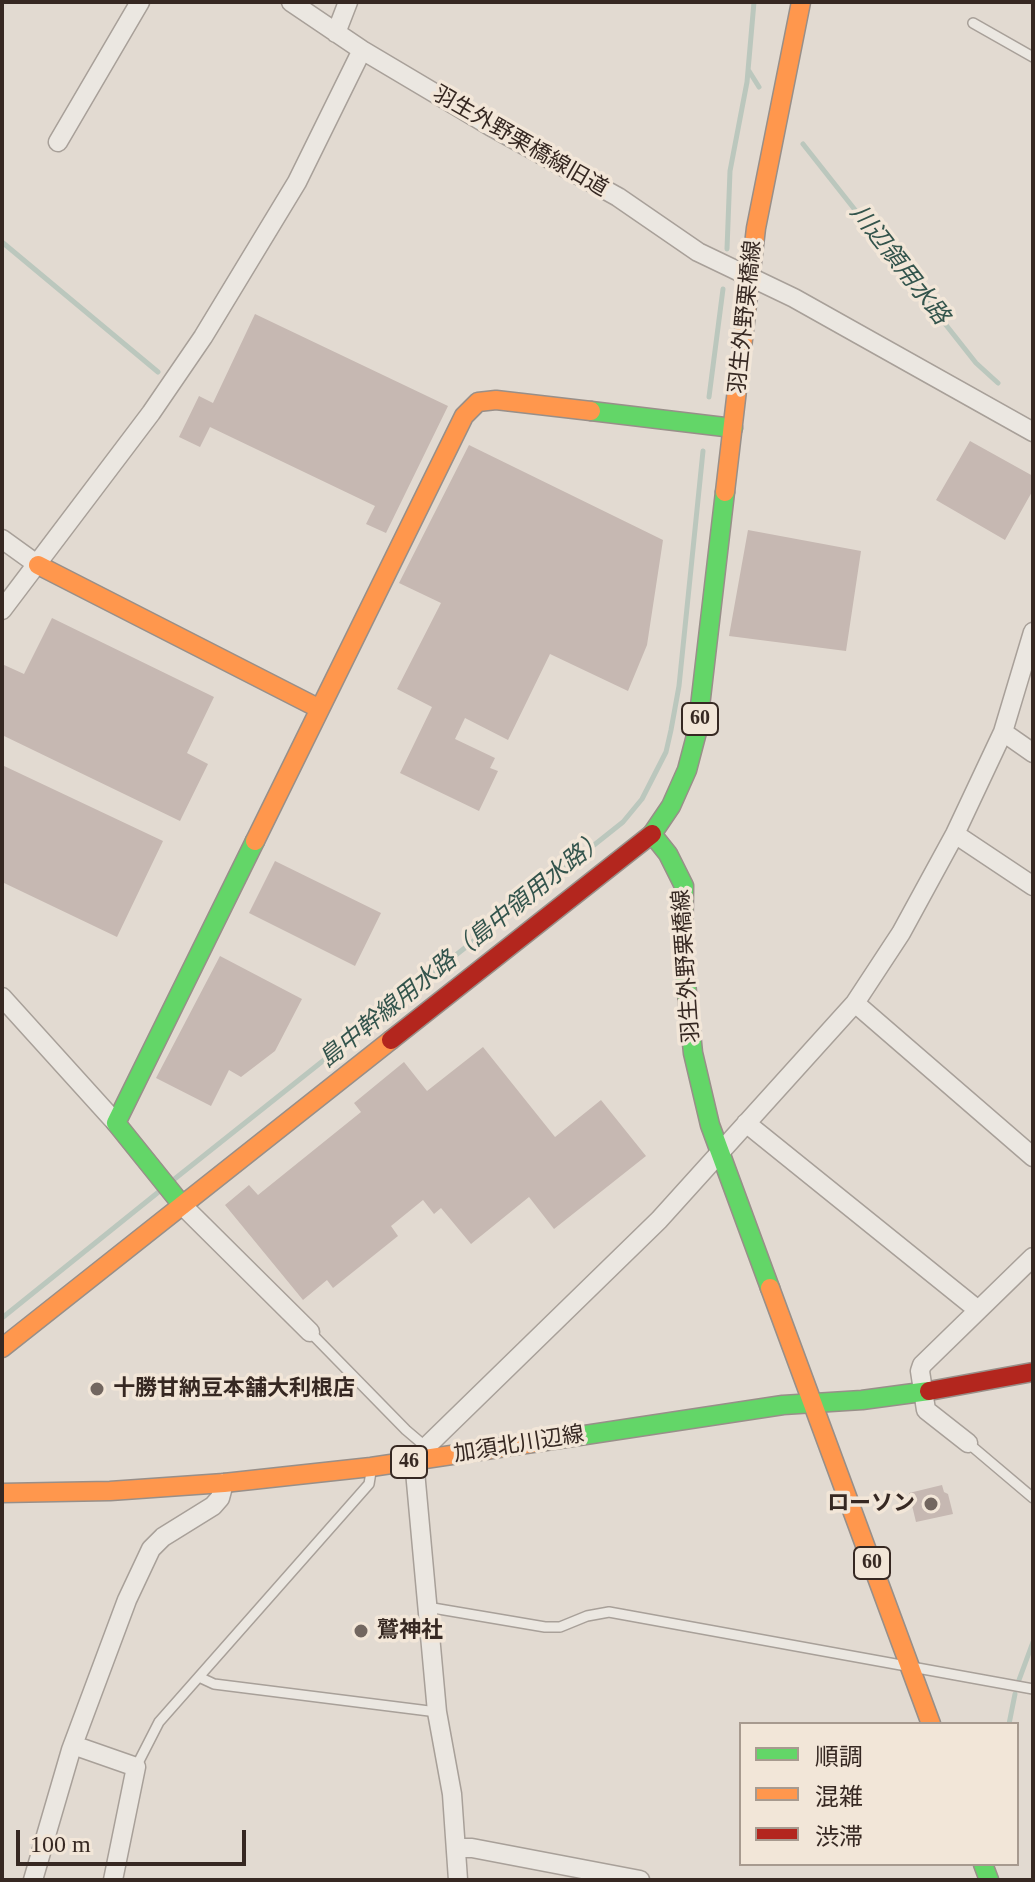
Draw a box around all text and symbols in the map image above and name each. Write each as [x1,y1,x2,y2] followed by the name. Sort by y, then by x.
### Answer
[428,81,612,203] street label: 羽生外野栗橋線旧道
[843,199,955,331] water label: 川辺領用水路
[725,239,767,395] street label: 羽生外野栗橋線
[682,703,718,735] road number: 60
[314,826,612,1074] water label: 島中幹線用水路（島中領用水路）
[668,888,706,1044] street label: 羽生外野栗橋線
[113,1376,355,1402] place label: 十勝甘納豆本舗大利根店
[88,1380,106,1398] marker: 十勝甘納豆本舗大利根店
[452,1422,586,1468] street label: 加須北川辺線
[391,1446,427,1478] road number: 46
[827,1491,915,1517] place label: ローソン
[922,1495,940,1513] marker: ローソン
[854,1547,890,1579] road number: 60
[377,1618,443,1644] place label: 鷲神社
[352,1622,370,1640] marker: 鷲神社
[739,1722,1019,1866] legend
[815,1744,863,1770] text: 順調
[815,1784,863,1810] text: 混雑
[20,1814,250,1864] scale bar
[815,1824,863,1850] text: 渋滞
[30,1831,91,1857] text: 100 m

